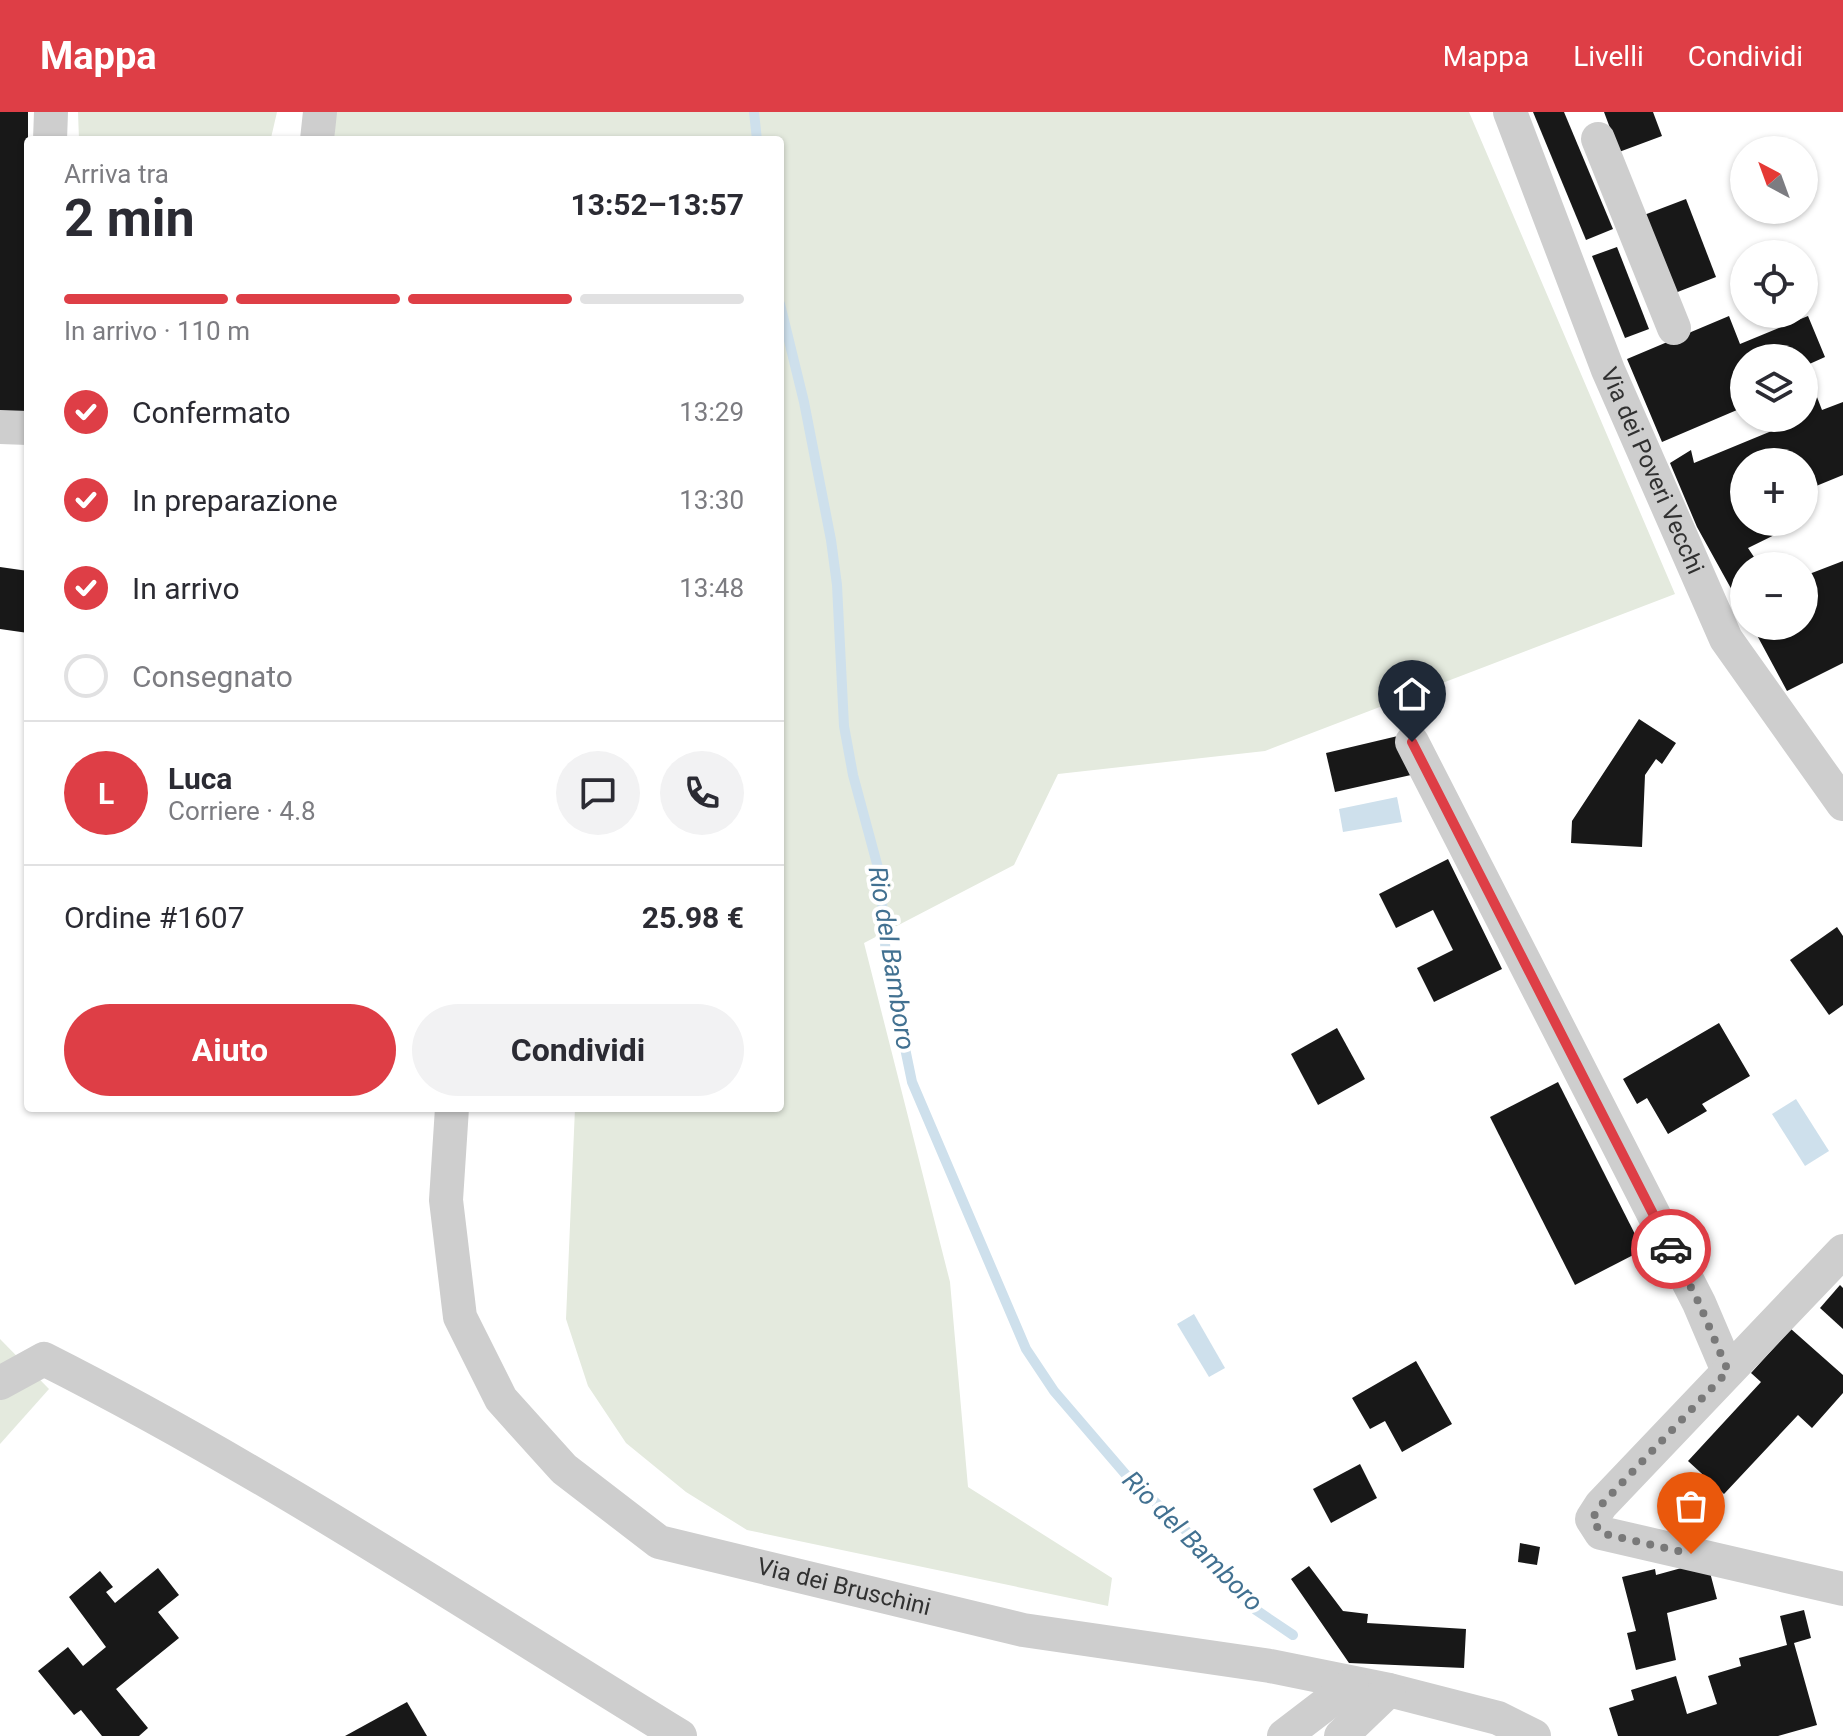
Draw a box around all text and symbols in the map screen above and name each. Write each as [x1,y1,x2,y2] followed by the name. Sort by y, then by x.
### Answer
[40,34,157,78] text: Mappa
[1443,40,1529,73] text: Mappa
[1573,40,1644,73] text: Livelli
[1688,40,1803,73] text: Condividi
[1730,136,1818,224] north arrow
[1730,136,1818,640] map controls
[64,159,169,189] text: Arriva tra
[570,187,744,222] text: 13:52–13:57
[64,188,195,249] text: 2 min
[1730,240,1818,328] button: locate
[64,316,250,346] text: In arrivo · 110 m
[1730,344,1818,432] button: layers
[1595,363,1710,578] street label: Via dei Poveri Vecchi
[64,390,108,434] icon: check
[132,395,291,430] text: Confermato
[679,397,744,427] text: 13:29
[1730,448,1818,536] button: +
[64,478,108,522] icon: check
[132,483,338,518] text: In preparazione
[679,485,744,515] text: 13:30
[1730,552,1818,640] button: −
[64,566,108,610] icon: check
[132,571,240,606] text: In arrivo
[679,573,744,603] text: 13:48
[132,659,293,694] text: Consegnato
[1378,660,1446,742] pin
[1390,672,1434,716] icon: home
[556,751,640,835] button: chat
[660,751,744,835] button: phone
[168,761,232,796] text: Luca
[98,776,114,811] text: L
[168,796,316,826] text: Corriere · 4.8
[863,864,921,1052] water label: Rio del Bamboro
[64,900,245,935] text: Ordine #1607
[642,900,744,935] text: 25.98 €
[64,1004,396,1096] button: Aiuto
[412,1004,744,1096] button: Condividi
[1631,1209,1711,1289] courier
[1649,1227,1693,1271] icon: car
[1117,1465,1269,1617] water label: Rio del Bamboro
[1657,1472,1725,1554] pin
[1669,1484,1713,1528] icon: bag
[754,1552,934,1621] street label: Via dei Bruschini

